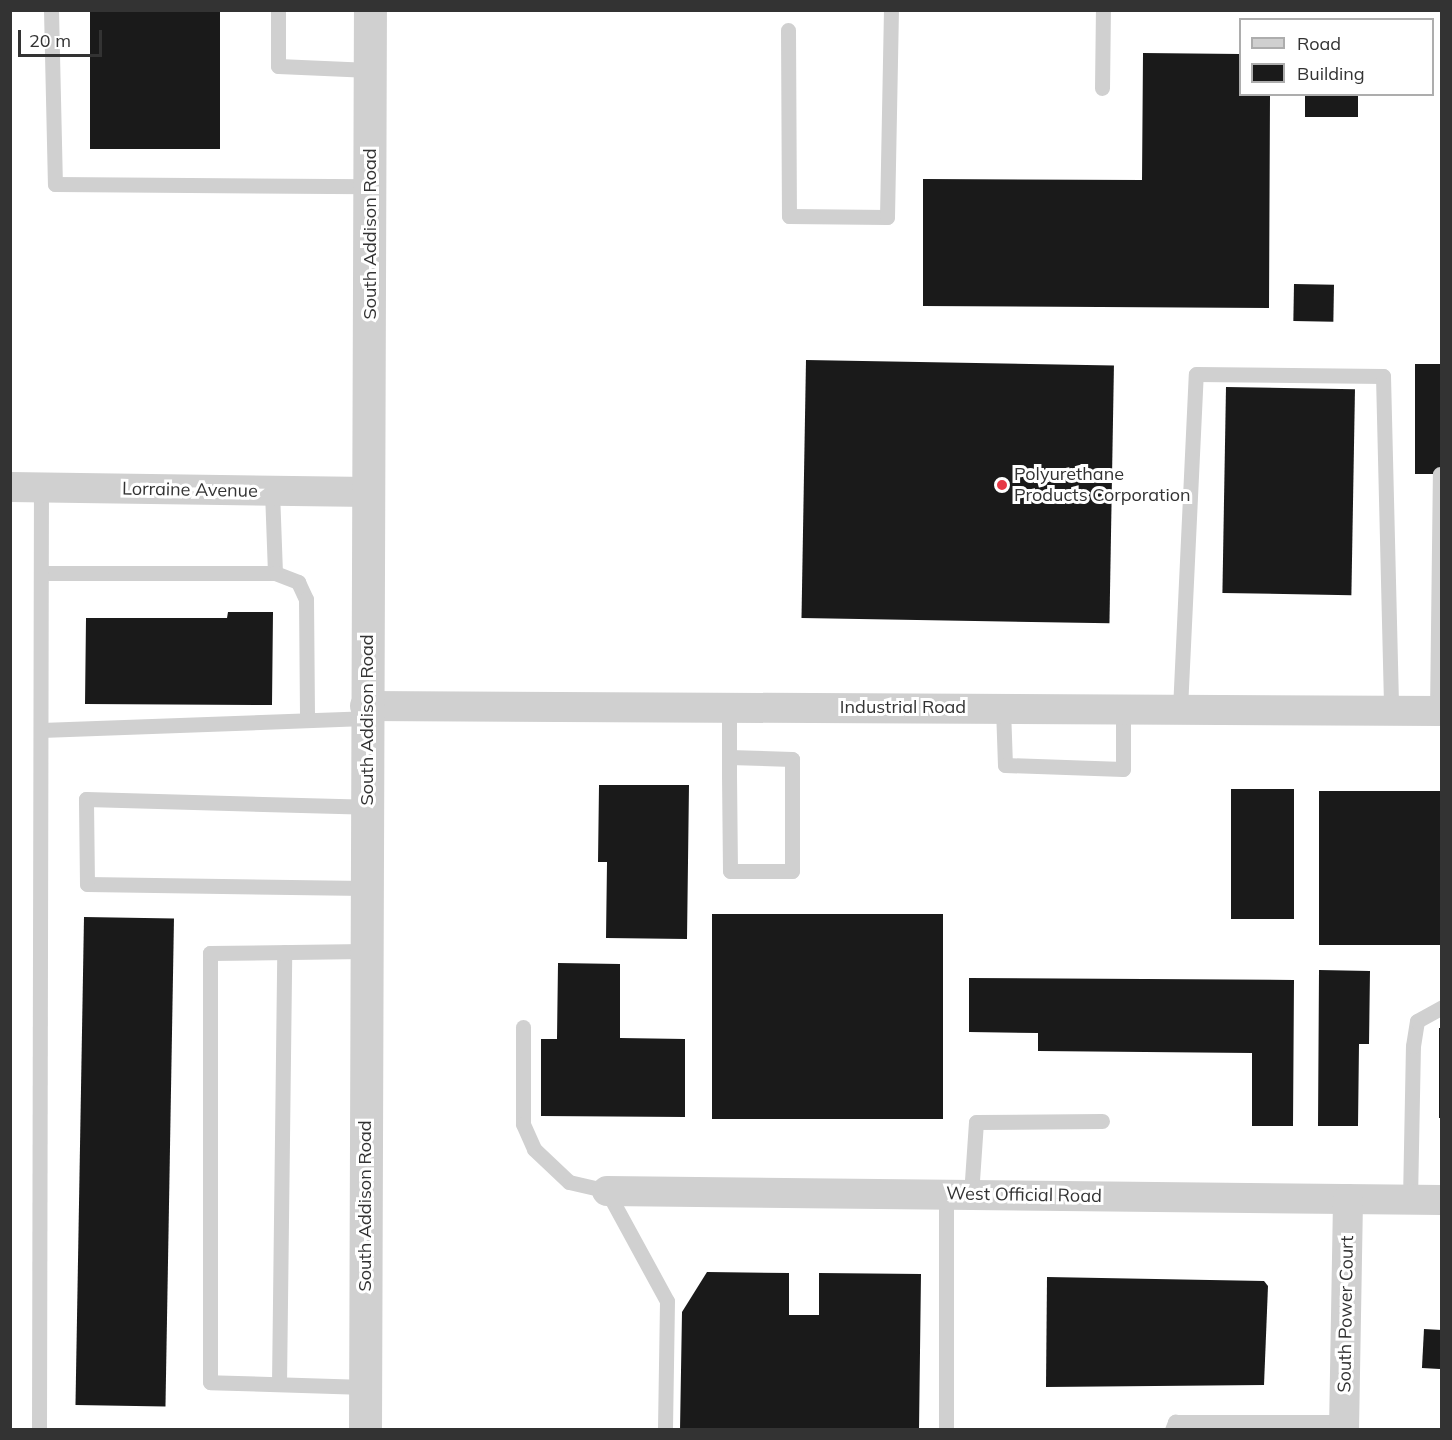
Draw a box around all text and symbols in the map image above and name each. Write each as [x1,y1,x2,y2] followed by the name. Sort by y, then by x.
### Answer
[21,18,105,56] scale bar
[1239,18,1434,96] legend
[29,29,71,52] text: 20 m
[1297,32,1341,55] text: Road
[1297,62,1365,85] text: Building
[359,148,381,320] street label: South Addison Road
[1014,464,1190,506] place label: Polyurethane Products Corporation
[122,478,258,502] street label: Lorraine Avenue
[995,478,1009,492] marker: Polyurethane Products Corporation
[356,634,378,806] street label: South Addison Road
[840,696,966,718] street label: Industrial Road
[354,1120,376,1292] street label: South Addison Road
[946,1183,1102,1207] street label: West Official Road
[1334,1235,1358,1393] street label: South Power Court

